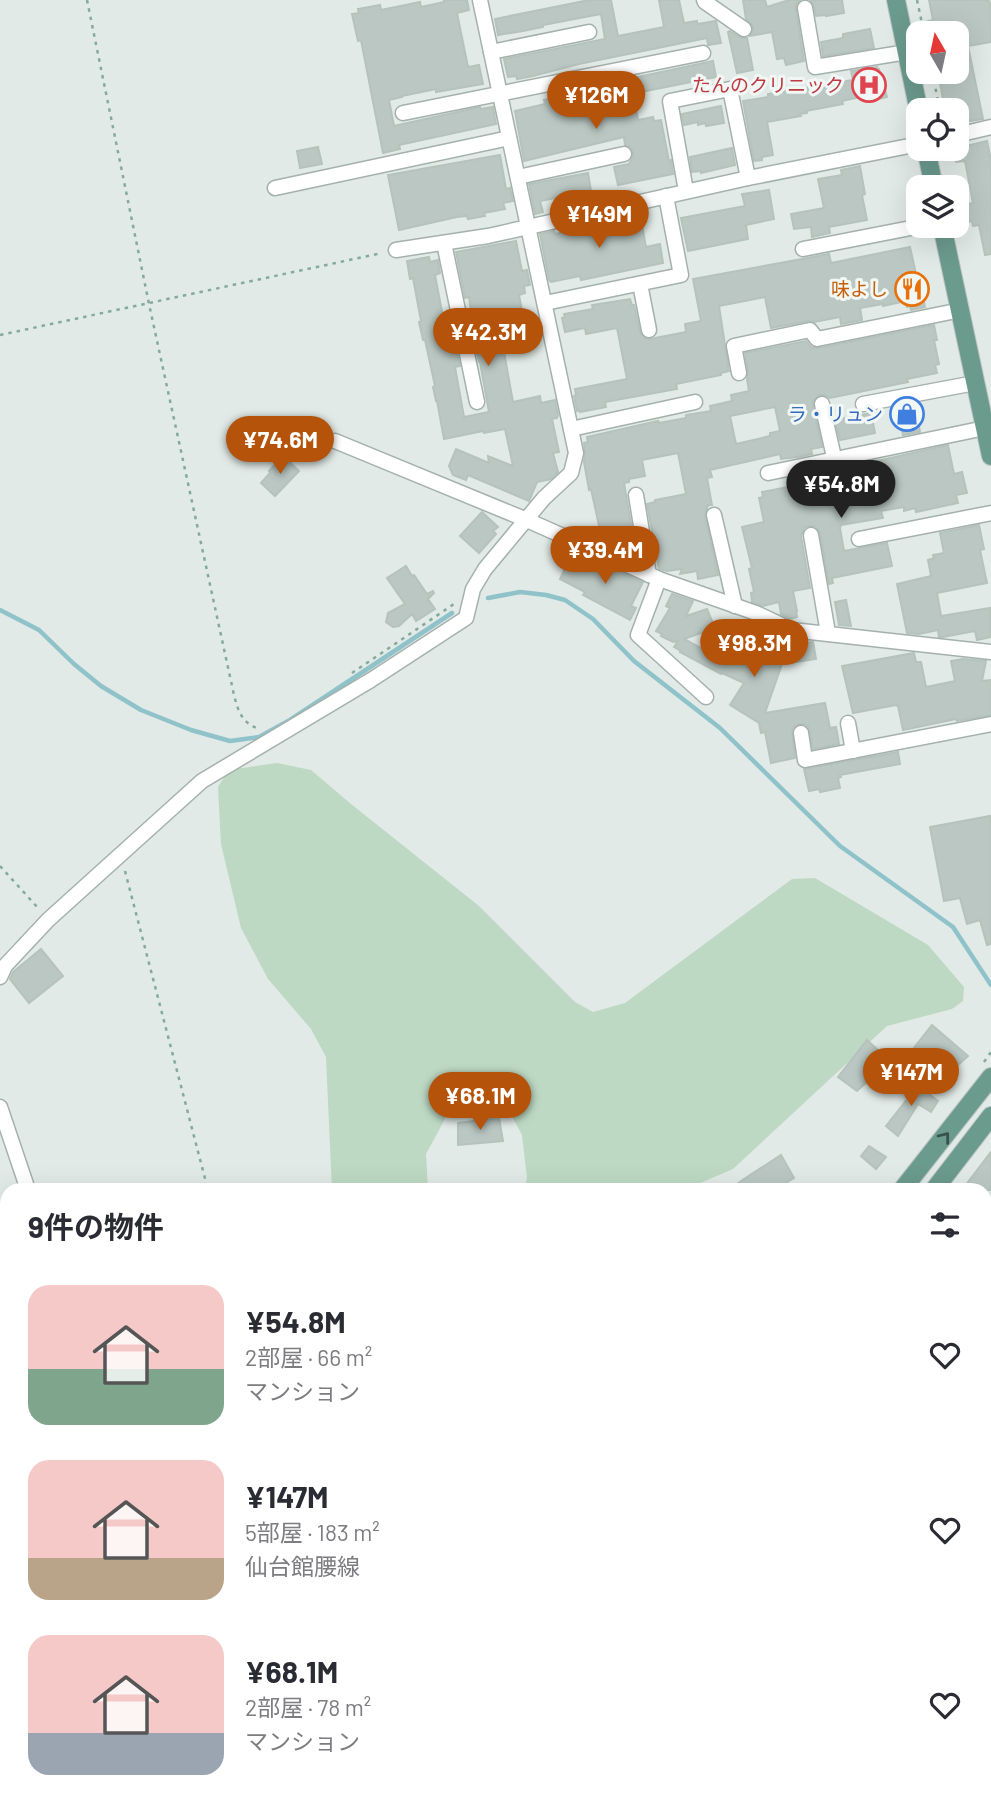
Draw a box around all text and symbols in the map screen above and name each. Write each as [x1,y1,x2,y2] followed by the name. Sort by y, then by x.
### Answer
[906,21,970,84] north arrow
[906,21,969,238] map controls
[850,66,888,104] hospital icon: たんのクリニック
[547,72,645,131] pin: ¥126M
[692,73,844,96] place label: たんのクリニック
[563,80,629,108] text: ¥126M
[906,98,969,161] button: locate
[906,175,969,238] button: layers
[550,190,648,250] pin: ¥149M
[566,199,632,227] text: ¥149M
[893,270,931,308] restaurant icon: 味よし
[831,277,888,300] place label: 味よし
[431,308,545,368] pin: ¥42.3M
[449,317,527,345] text: ¥42.3M
[888,395,926,433] shop icon: ラ・リュン
[788,402,883,425] place label: ラ・リュン
[223,416,337,476] pin: ¥74.6M
[242,425,318,453] text: ¥74.6M
[784,461,898,520] pin: ¥54.8M
[802,469,880,497] text: ¥54.8M
[548,526,662,586] pin: ¥39.4M
[567,535,643,563] text: ¥39.4M
[697,620,811,679] pin: ¥98.3M
[716,628,792,656] text: ¥98.3M
[862,1048,960,1108] pin: ¥147M
[879,1057,943,1085] text: ¥147M
[423,1072,537,1132] pin: ¥68.1M
[444,1081,516,1109] text: ¥68.1M
[936,1132,949,1144] one-way arrow
[926,1206,964,1244] icon: filters
[28,1208,164,1244] text: 9件の物件
[245,1303,346,1339] text: ¥54.8M
[84,1313,168,1397] icon: home
[926,1336,964,1374] icon: heart
[245,1343,372,1371] text: 2部屋 · 66 m²
[245,1377,360,1405] text: マンション
[245,1478,329,1514] text: ¥147M
[84,1488,168,1572] icon: home
[926,1511,964,1549] icon: heart
[245,1518,380,1546] text: 5部屋 · 183 m²
[245,1552,360,1580] text: 仙台館腰線
[245,1653,338,1689] text: ¥68.1M
[84,1663,168,1747] icon: home
[926,1686,964,1724] icon: heart
[245,1693,371,1721] text: 2部屋 · 78 m²
[245,1727,360,1755] text: マンション

